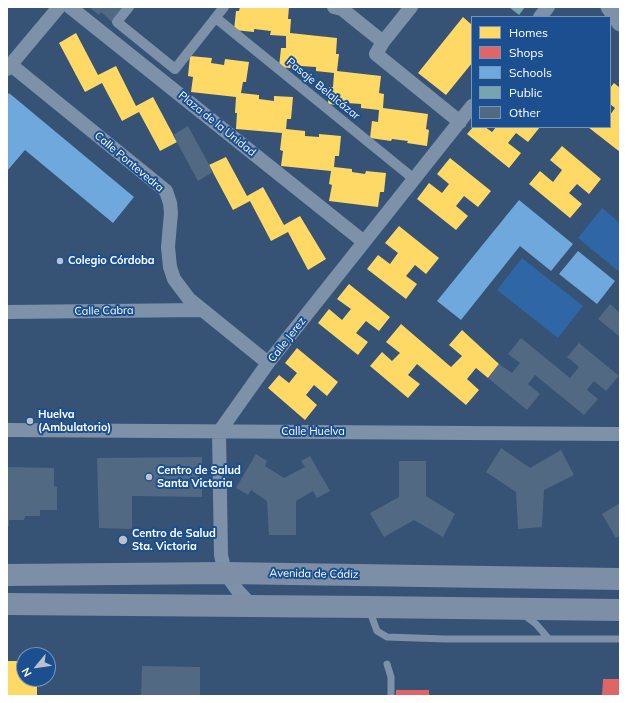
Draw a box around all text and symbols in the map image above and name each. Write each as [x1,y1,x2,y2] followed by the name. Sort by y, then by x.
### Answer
[471,16,611,128] legend
[509,25,548,40] text: Homes
[509,45,544,60] text: Shops
[284,55,362,123] street label: Pasaje Belalcázar
[509,65,552,80] text: Schools
[509,85,543,100] text: Public
[176,89,258,159] street label: Plaza de la Unidad
[509,105,540,120] text: Other
[92,129,166,195] street label: Calle Pontevedra
[68,254,155,268] place label: Colegio Córdoba
[55,256,65,266] marker: Colegio Córdoba
[74,304,134,318] street label: Calle Cabra
[265,315,309,365] street label: Calle Jerez
[38,408,111,434] place label: Huelva (Ambulatorio)
[25,416,35,426] marker: Huelva (Ambulatorio)
[281,425,345,439] street label: Calle Huelva
[157,464,241,490] place label: Centro de Salud Santa Victoria
[144,472,154,482] marker: Centro de Salud Santa Victoria
[132,527,216,553] place label: Centro de Salud Sta. Victoria
[117,534,129,546] marker: Centro de Salud Sta. Victoria
[269,567,359,581] street label: Avenida de Cádiz
[16,647,56,687] north arrow
[18,665,35,679] text: N

